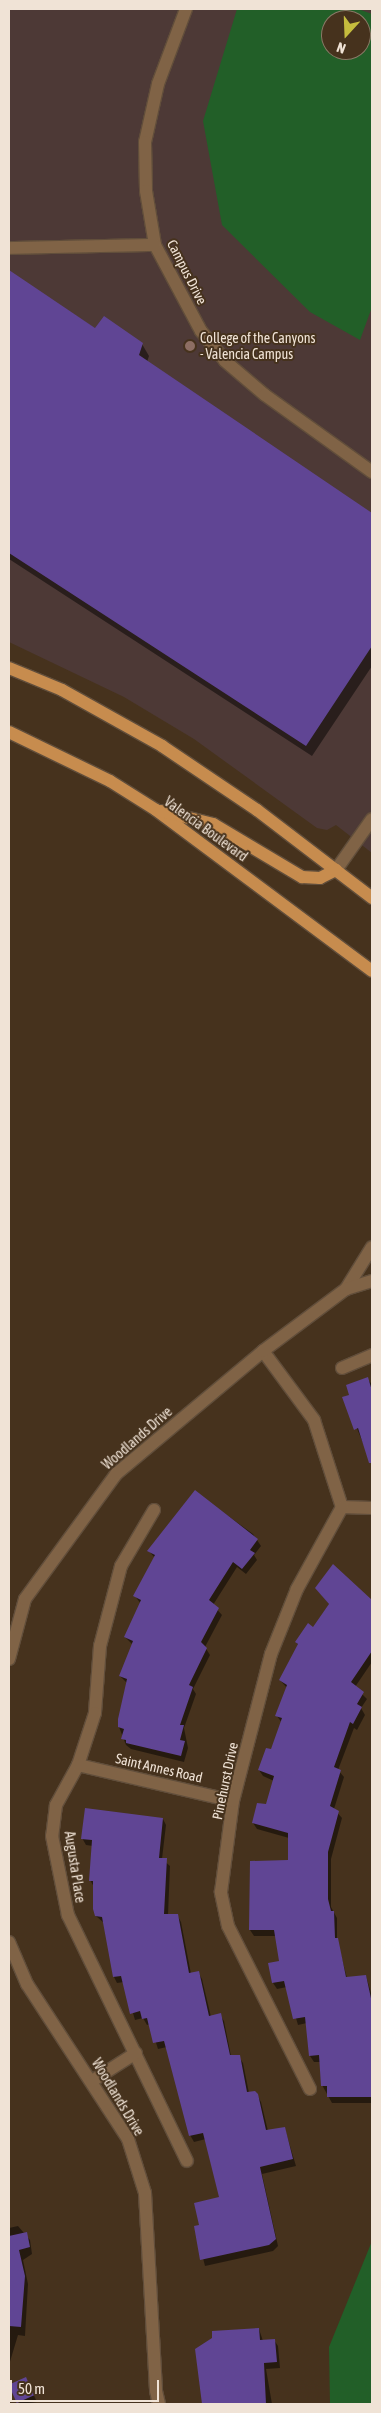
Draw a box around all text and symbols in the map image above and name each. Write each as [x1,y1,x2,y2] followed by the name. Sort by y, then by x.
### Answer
[321,10,371,60] north arrow
[335,39,348,57] text: N
[164,237,210,307] street label: Campus Drive
[200,330,316,362] place label: College of the Canyons - Valencia Campus
[184,340,196,352] marker: College of the Canyons - Valencia Campus
[161,793,251,865] street label: Valencia Boulevard
[99,1403,175,1473] street label: Woodlands Drive
[209,1741,241,1821] street label: Pinehurst Drive
[114,1750,204,1786] street label: Saint Annes Road
[61,1830,89,1904] street label: Augusta Place
[88,2055,148,2139] street label: Woodlands Drive
[12,2370,161,2402] scale bar
[18,2380,45,2397] text: 50 m

